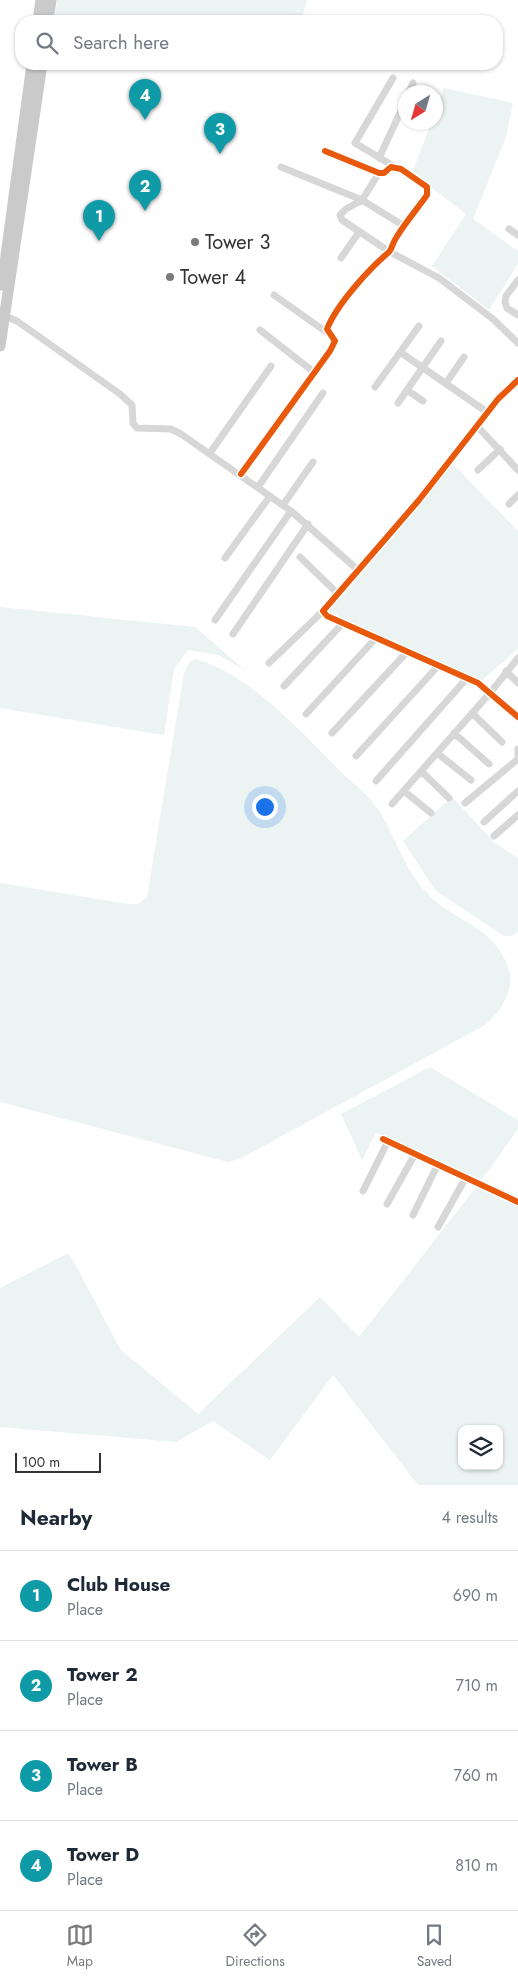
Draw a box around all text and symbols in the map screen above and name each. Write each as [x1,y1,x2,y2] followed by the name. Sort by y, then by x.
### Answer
[15,15,503,70] search box
[33,29,61,57] icon: search
[73,29,169,56] text: Search here
[129,79,161,120] pin: 4
[398,85,443,130] north arrow
[204,113,236,154] pin: 3
[129,170,161,211] pin: 2
[83,200,115,241] pin: 1
[205,228,270,257] place label: Tower 3
[189,236,201,248] marker: Tower 3
[180,263,246,292] place label: Tower 4
[164,271,176,283] marker: Tower 4
[252,794,278,820] your location
[458,1425,503,1470] map controls
[458,1425,503,1470] button: layers
[15,1450,101,1473] scale bar
[22,1452,60,1472] text: 100 m
[20,1503,92,1533] text: Nearby
[442,1506,498,1529] text: 4 results
[67,1571,170,1598] text: Club House
[32,1584,40,1607] text: 1
[453,1584,498,1607] text: 690 m
[67,1598,103,1621] text: Place
[67,1661,138,1688] text: Tower 2
[31,1674,41,1697] text: 2
[456,1674,498,1697] text: 710 m
[67,1688,103,1711] text: Place
[67,1751,138,1778] text: Tower B
[31,1764,41,1787] text: 3
[454,1764,498,1787] text: 760 m
[67,1778,103,1801] text: Place
[67,1841,139,1868] text: Tower D
[30,1854,42,1877] text: 4
[455,1854,498,1877] text: 810 m
[67,1868,103,1891] text: Place
[66,1921,94,1971] tab: Map
[226,1921,285,1971] tab: Directions
[417,1921,452,1971] tab: Saved

